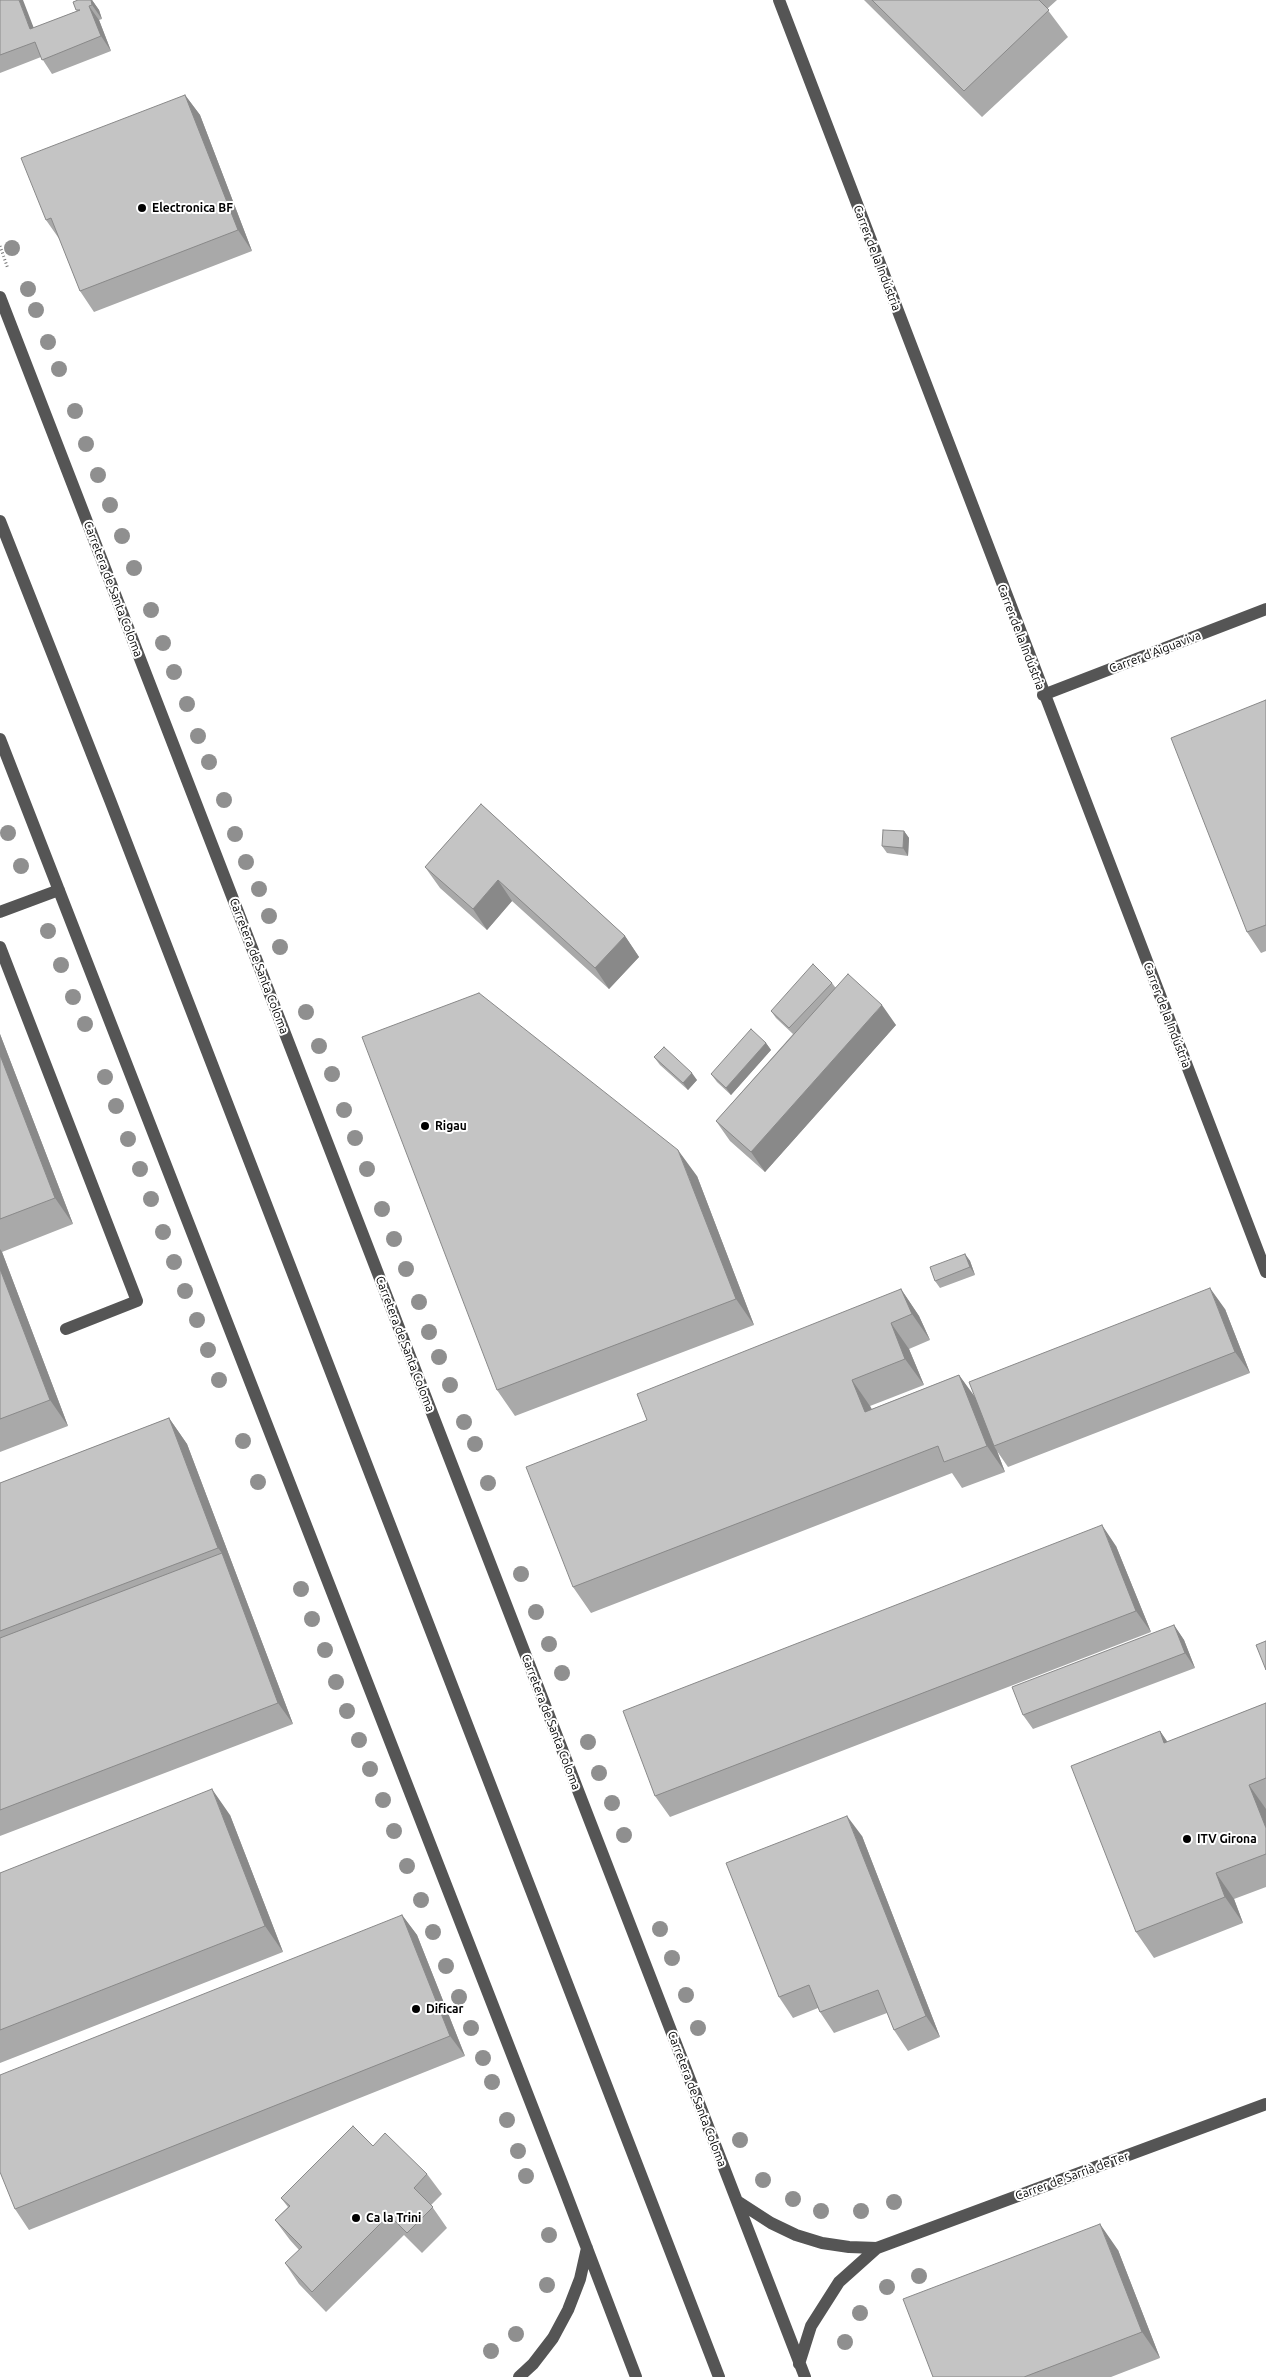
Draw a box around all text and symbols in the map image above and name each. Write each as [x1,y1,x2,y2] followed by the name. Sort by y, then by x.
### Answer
[152,201,233,215] place label: Electronica BF
[136,202,148,214] marker: Electronica BF
[850,203,904,313] street label: Carrer de la Indústria
[80,519,146,659] street label: Carretera de Santa Coloma
[994,582,1048,692] street label: Carrer de la Indústria
[1107,628,1203,676] street label: Carrer d'Aiguaviva
[226,896,292,1036] street label: Carretera de Santa Coloma
[1140,960,1194,1070] street label: Carrer de la Indústria
[435,1119,467,1133] place label: Rigau
[419,1120,431,1132] marker: Rigau
[372,1274,438,1414] street label: Carretera de Santa Coloma
[518,1652,584,1792] street label: Carretera de Santa Coloma
[1197,1832,1257,1846] place label: ITV Girona
[1181,1833,1193,1845] marker: ITV Girona
[426,2002,463,2016] place label: Dificar
[410,2003,422,2015] marker: Dificar
[664,2029,730,2169] street label: Carretera de Santa Coloma
[1013,2149,1131,2203] street label: Carrer de Sarrià de Ter
[366,2211,421,2225] place label: Ca la Trini
[350,2212,362,2224] marker: Ca la Trini

